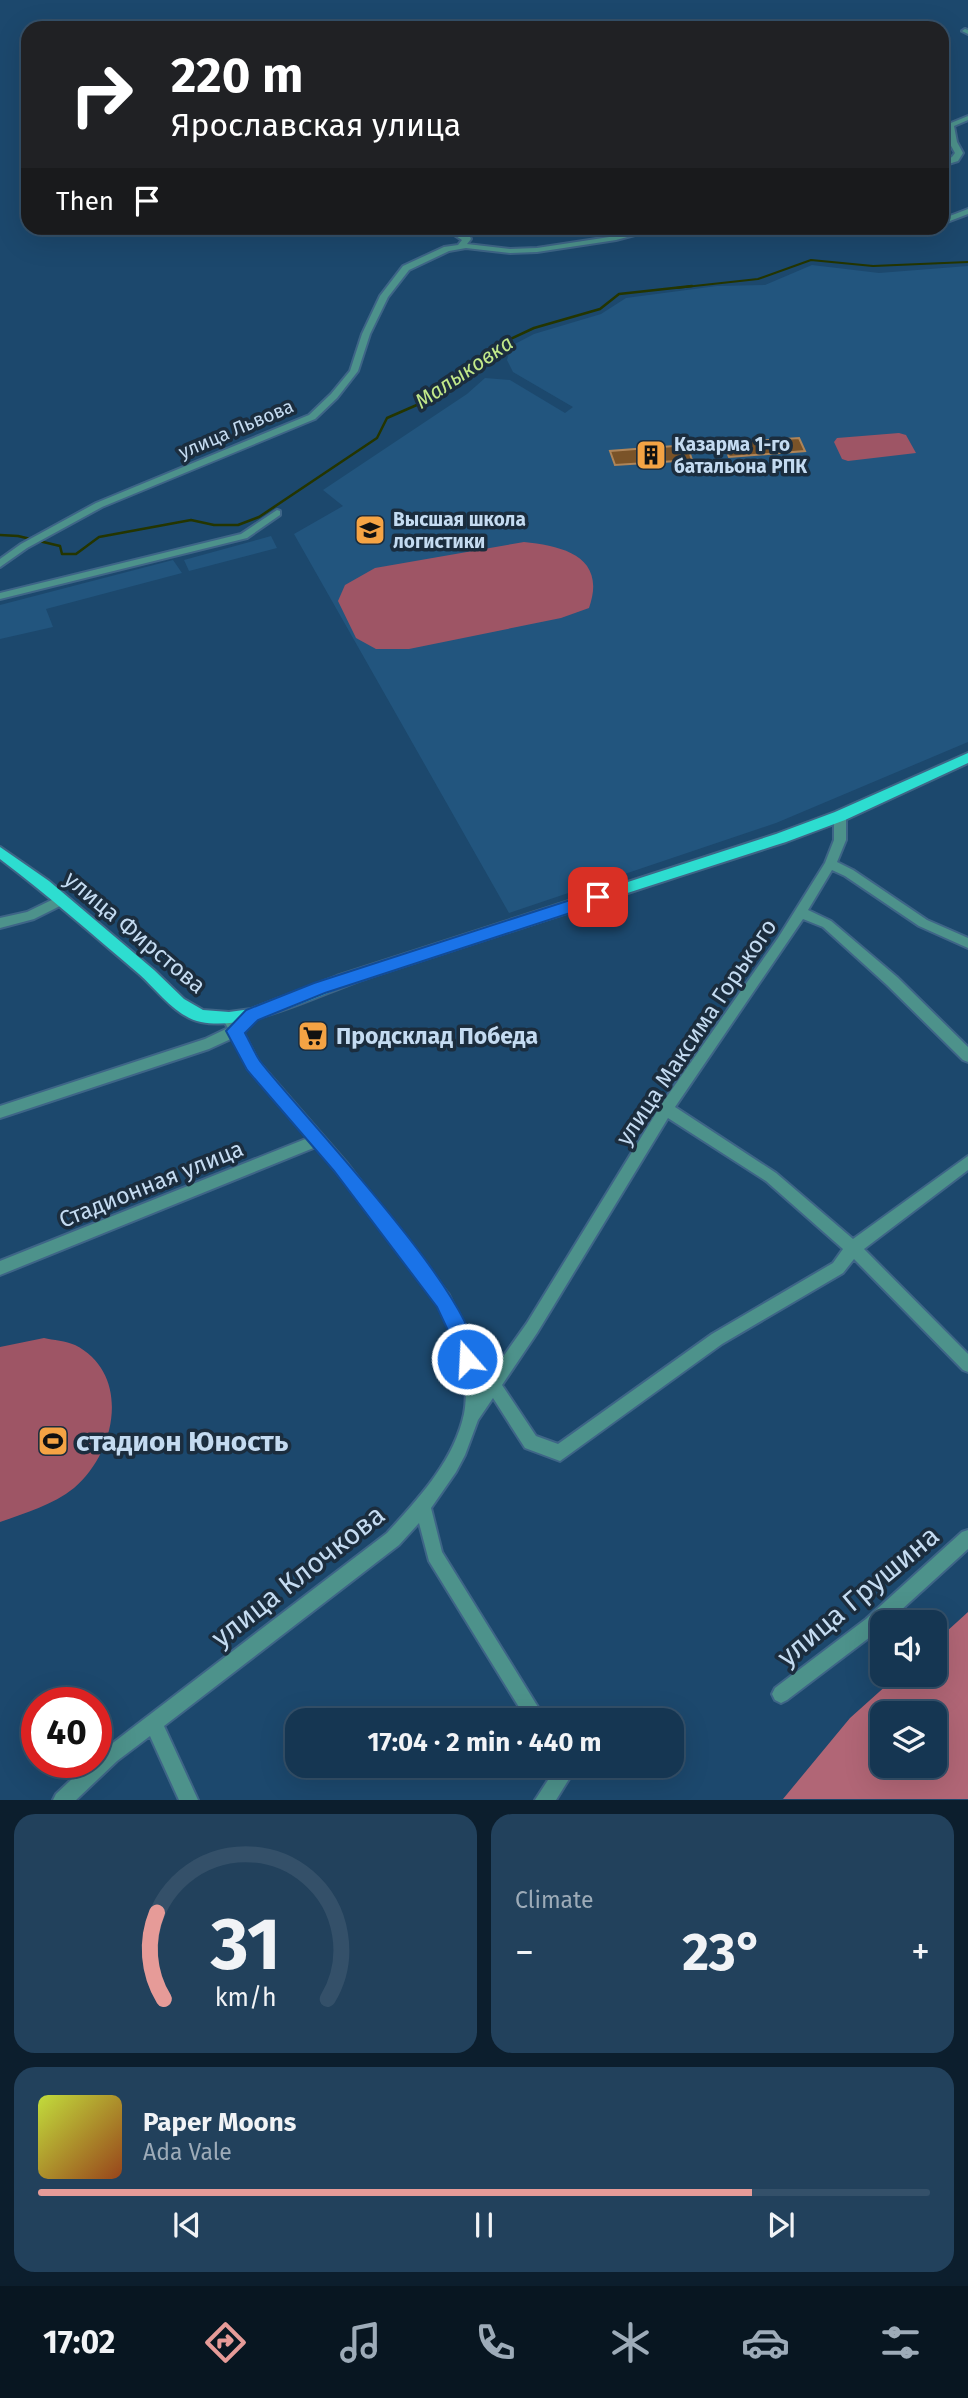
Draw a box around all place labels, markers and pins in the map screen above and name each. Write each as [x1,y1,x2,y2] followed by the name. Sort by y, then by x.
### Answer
[674,433,807,478] place label: Казарма 1-го батальона РПК
[634,438,668,472] building icon: Казарма 1-го батальона РПК
[393,508,526,553] place label: Высшая школа логистики
[353,513,387,547] school or university icon: Высшая школа логистики
[568,867,628,927] pin
[296,1019,330,1053] supermarket icon: Продсклад Победа
[336,1022,538,1050] place label: Продсклад Победа
[36,1424,70,1458] sports icon: стадион Юность
[76,1425,289,1458] place label: стадион Юность

